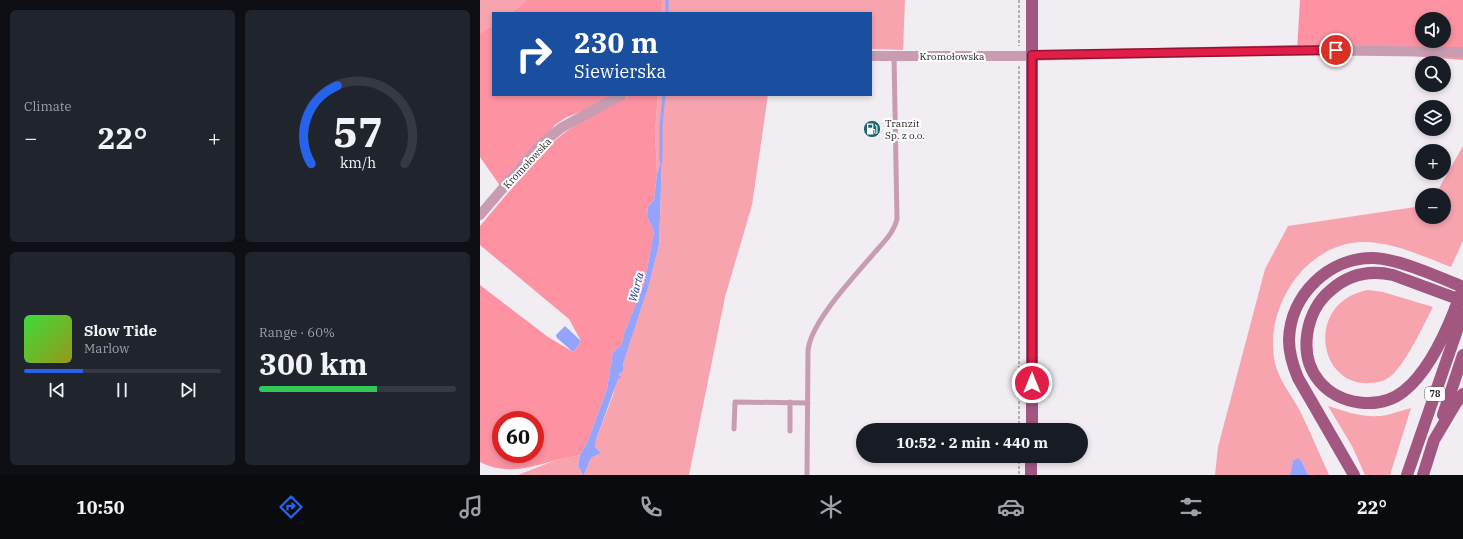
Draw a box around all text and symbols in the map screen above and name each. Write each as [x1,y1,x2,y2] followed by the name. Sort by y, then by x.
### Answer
[1415,12,1451,224] map controls
[1415,12,1451,48] button: sound
[574,24,658,61] text: 230 m
[508,28,560,80] icon: right
[1319,33,1353,67] pin
[1325,39,1347,61] icon: arrive
[920,50,985,63] street label: Kromołowska
[1415,56,1451,92] button: search
[574,60,666,83] text: Siewierska
[24,98,71,115] text: Climate
[1415,100,1451,136] button: layers
[333,104,382,158] text: 57
[885,117,925,142] place label: Tranzit Sp. z o.o.
[97,118,148,157] text: 22°
[862,119,882,139] fuel station icon: Tranzit Sp. z o.o.
[24,123,37,152] text: −
[208,123,221,152] text: +
[501,135,555,191] street label: Kromołowska
[1415,144,1451,180] button: +
[339,152,376,171] text: km/h
[1415,188,1451,224] button: −
[625,271,647,303] water label: Warta
[84,321,157,340] text: Slow Tide
[259,324,335,341] text: Range · 60%
[84,340,129,357] text: Marlow
[259,344,368,383] text: 300 km
[1011,362,1053,404] position arrow
[46,379,68,401] icon: previous
[111,379,133,401] icon: pause
[177,379,199,401] icon: next
[1425,387,1445,401] road number: 78
[492,411,544,463] speed limit sign: 60
[896,433,1048,452] text: 10:52 · 2 min · 440 m
[277,493,305,521] icon: directions
[457,493,485,521] icon: music
[637,493,665,521] icon: phone
[817,493,845,521] icon: climate
[997,493,1025,521] icon: car
[1177,493,1205,521] icon: filters
[76,496,125,519] text: 10:50
[1357,496,1387,519] text: 22°

